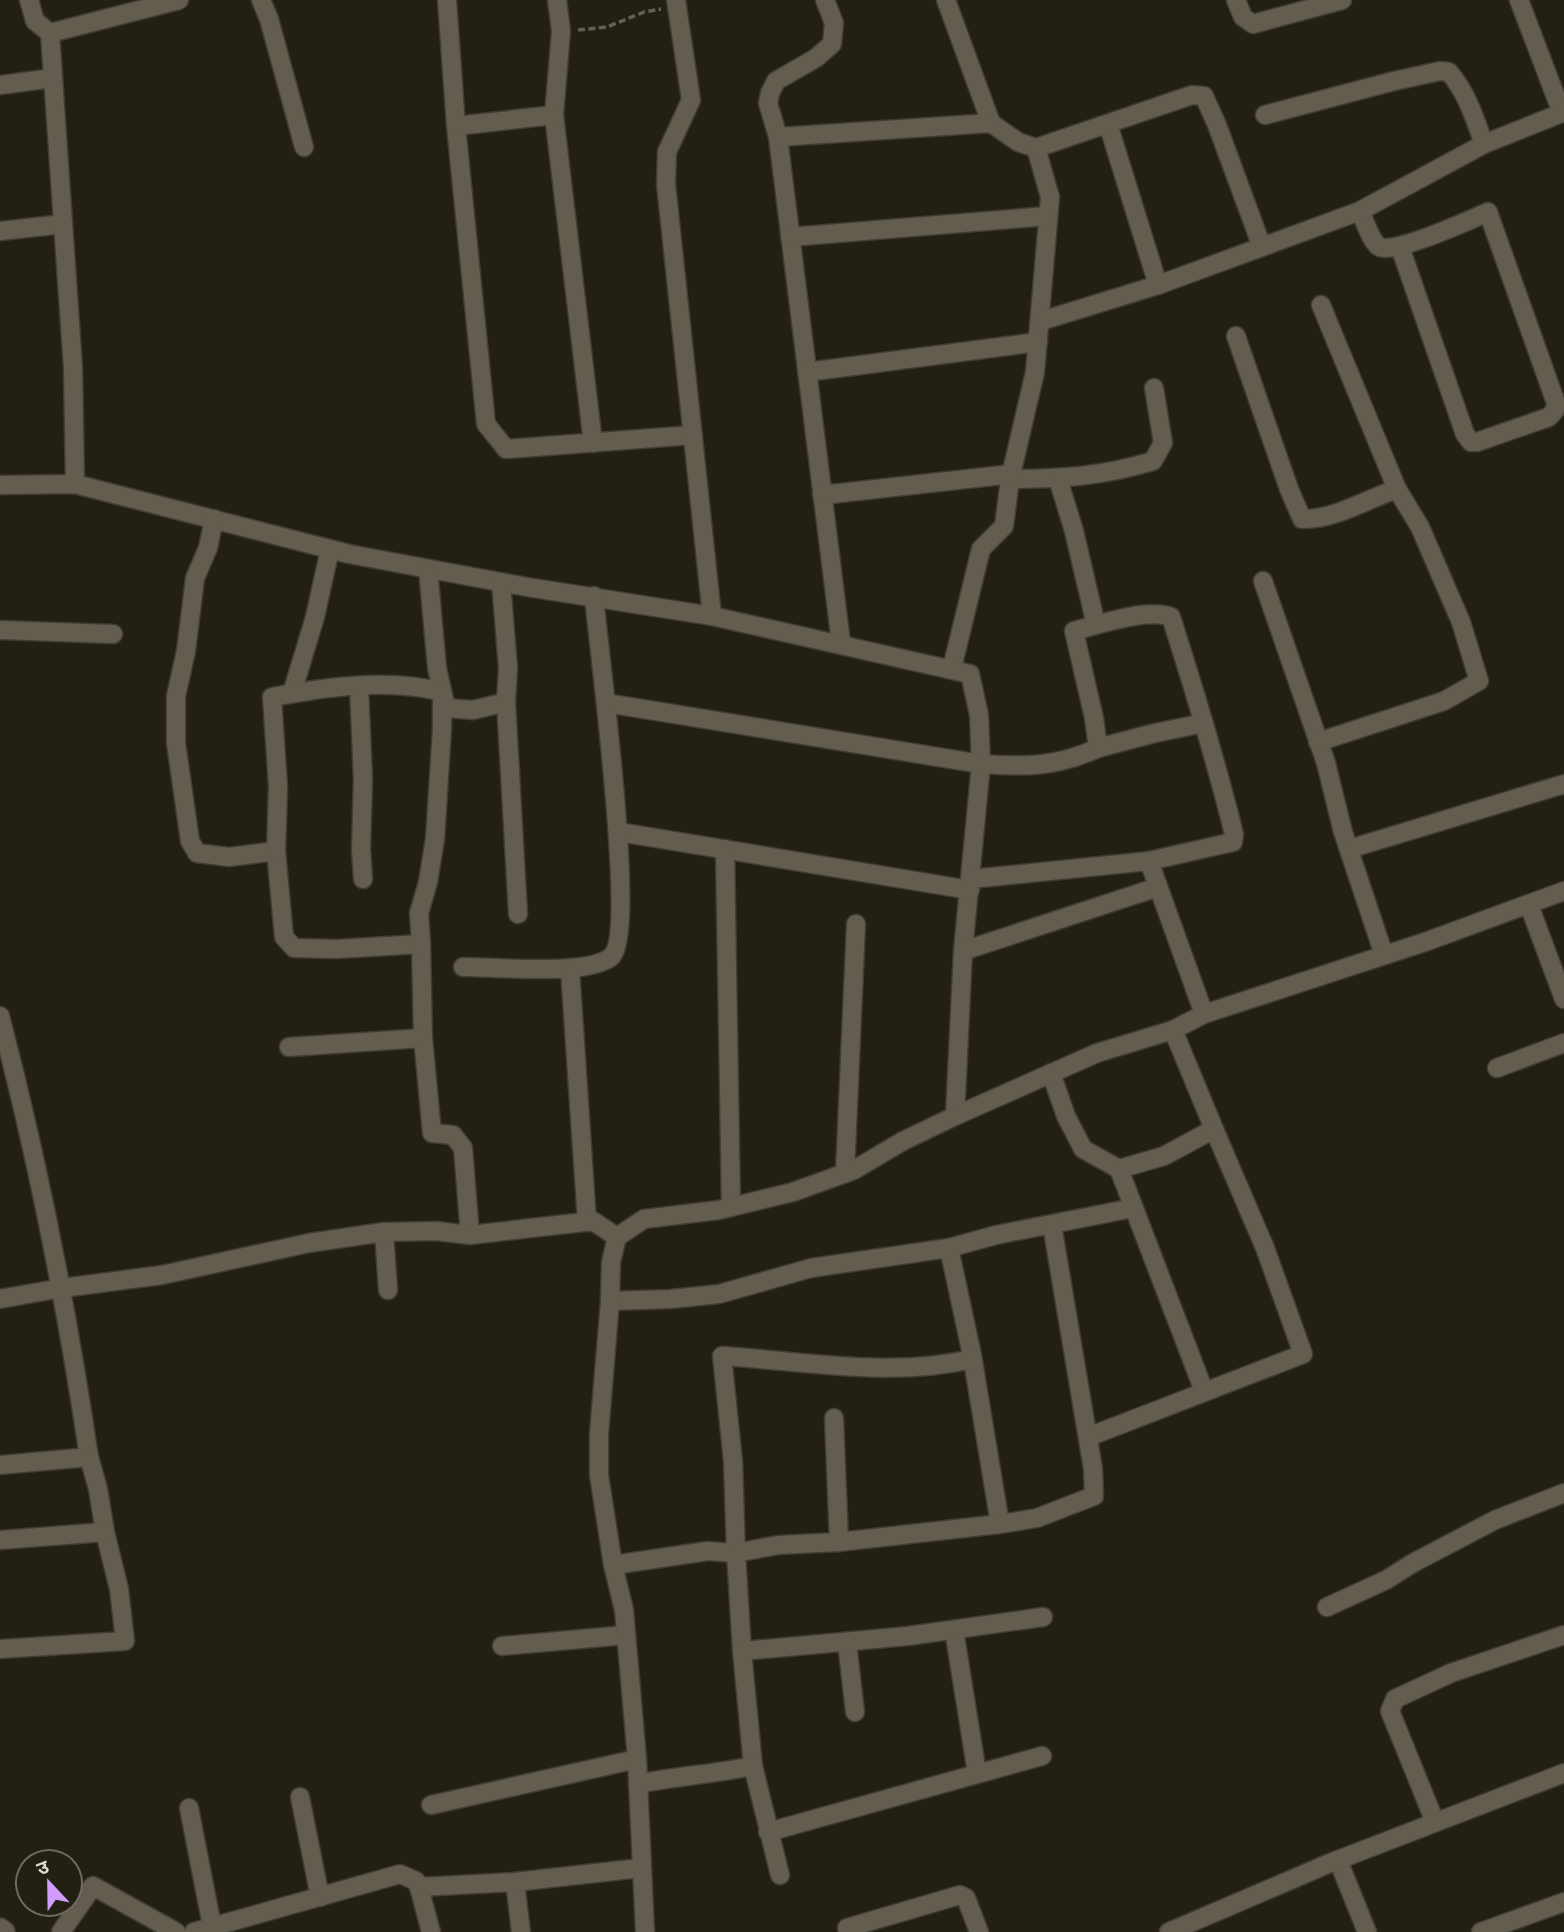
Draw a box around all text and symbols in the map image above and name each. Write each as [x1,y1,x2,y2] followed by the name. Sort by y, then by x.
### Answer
[14,1848,84,1918] north arrow
[33,1854,53,1880] text: उ

